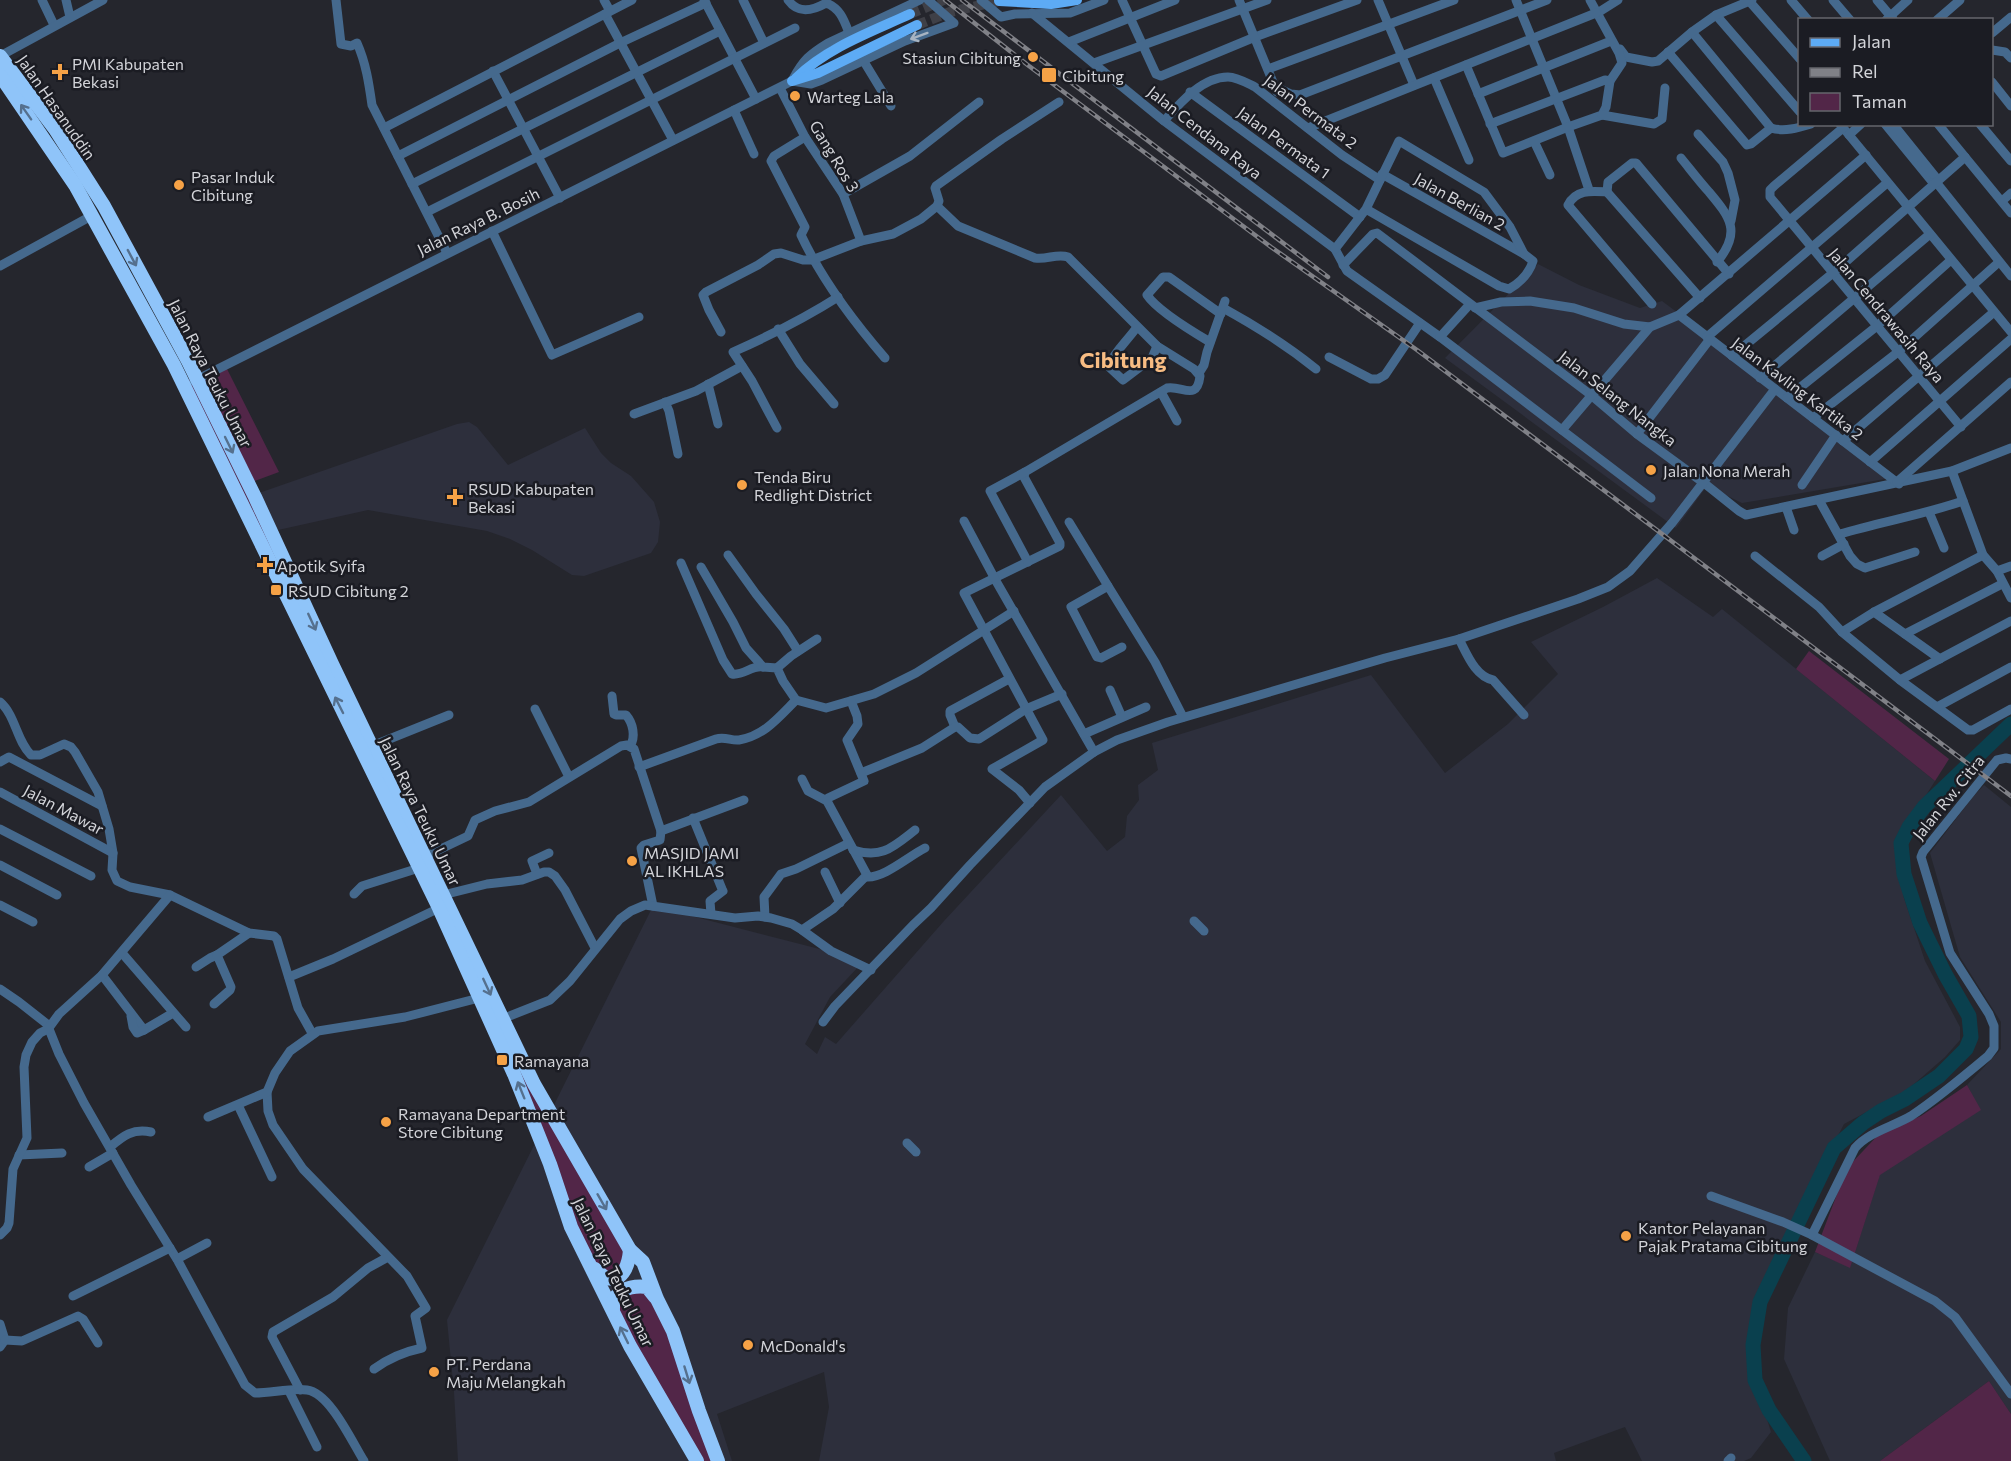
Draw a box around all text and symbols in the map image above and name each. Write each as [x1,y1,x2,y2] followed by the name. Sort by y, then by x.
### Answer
[1798,18,1993,126] legend
[1852,30,1891,52] text: Jalan
[910,31,929,42] one-way arrow
[902,48,1021,67] place label: Stasiun Cibitung
[1026,50,1040,64] marker: Stasiun Cibitung
[14,51,100,163] street label: Jalan Hasanuddin
[72,54,184,91] place label: PMI Kabupaten Bekasi
[1852,60,1878,82] text: Rel
[53,65,67,79] marker: PMI Kabupaten Bekasi
[1040,66,1058,84] marker: Cibitung
[1062,66,1124,85] place label: Cibitung
[1261,70,1361,152] street label: Jalan Permata 2
[1144,81,1266,183] street label: Jalan Cendana Raya
[807,87,894,106] place label: Warteg Lala
[788,89,802,103] marker: Warteg Lala
[1852,90,1907,112] text: Taman
[1234,102,1334,182] street label: Jalan Permata 1
[20,104,32,121] one-way arrow
[806,117,864,195] street label: Gang Ros 3
[191,167,275,204] place label: Pasar Induk Cibitung
[1411,168,1509,234] street label: Jalan Berlian 2
[172,178,186,192] marker: Pasar Induk Cibitung
[414,183,542,259] street label: Jalan Raya B. Bosih
[1825,244,1949,386] street label: Jalan Cendrawasih Raya
[126,249,138,266] one-way arrow
[165,296,257,451] street label: Jalan Raya Teuku Umar
[1729,333,1867,444] street label: Jalan Kavling Kartika 2
[1080,346,1166,373] district label: Cibitung
[1555,346,1681,450] street label: Jalan Selang Nangka
[224,435,236,453] one-way arrow
[1663,461,1790,480] place label: Jalan Nona Merah
[1644,463,1658,477] marker: Jalan Nona Merah
[754,467,873,504] place label: Tenda Biru Redlight District
[735,478,749,492] marker: Tenda Biru Redlight District
[468,479,594,516] place label: RSUD Kabupaten Bekasi
[446,488,464,506] marker: RSUD Kabupaten Bekasi
[277,556,365,575] place label: Apotik Syifa
[258,558,272,572] marker: Apotik Syifa
[288,581,409,600] place label: RSUD Cibitung 2
[269,583,283,597] marker: RSUD Cibitung 2
[307,613,319,631] one-way arrow
[333,697,345,715] one-way arrow
[377,733,466,889] street label: Jalan Raya Teuku Umar
[1908,751,1988,843] street label: Jalan Rw. Citra
[20,780,108,838] street label: Jalan Mawar
[644,843,739,880] place label: MASJID JAMI AL IKHLAS
[625,854,639,868] marker: MASJID JAMI AL IKHLAS
[482,978,494,996] one-way arrow
[514,1051,589,1070] place label: Ramayana
[495,1053,509,1067] marker: Ramayana
[515,1081,526,1100] one-way arrow
[398,1104,566,1141] place label: Ramayana Department Store Cibitung
[379,1115,393,1129] marker: Ramayana Department Store Cibitung
[596,1193,608,1210] one-way arrow
[570,1194,659,1350] street label: Jalan Raya Teuku Umar
[1638,1218,1808,1255] place label: Kantor Pelayanan Pajak Pratama Cibitung
[1619,1229,1633,1243] marker: Kantor Pelayanan Pajak Pratama Cibitung
[618,1326,630,1344] one-way arrow
[760,1336,846,1355] place label: McDonald's
[741,1338,755,1352] marker: McDonald's
[446,1354,566,1391] place label: PT. Perdana Maju Melangkah
[427,1365,441,1379] marker: PT. Perdana Maju Melangkah
[682,1365,693,1384] one-way arrow

